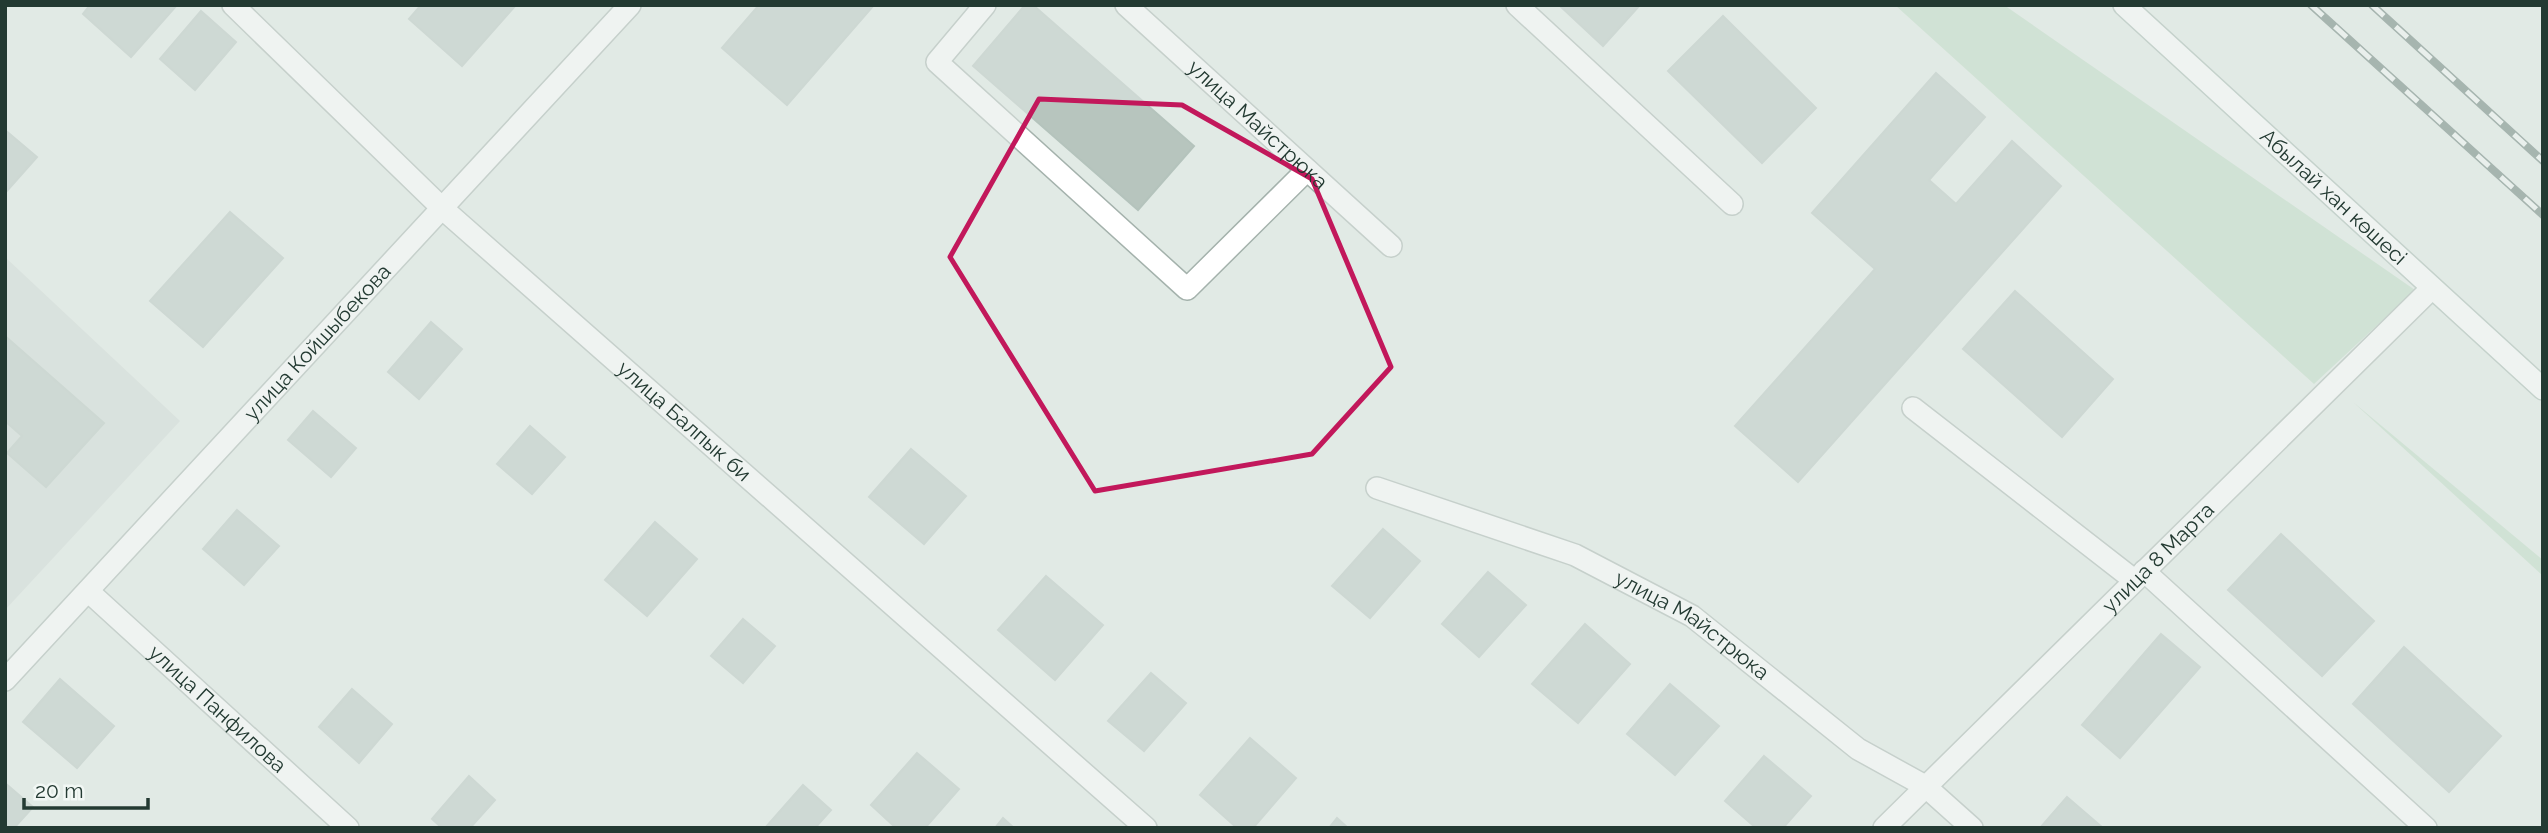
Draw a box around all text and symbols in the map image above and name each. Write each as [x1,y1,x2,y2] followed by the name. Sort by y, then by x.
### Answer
[1183,54,1333,194] street label: улица Майстрюка
[2255,123,2412,270] street label: Абылай хан көшесі
[239,259,396,426] street label: улица Койшыбекова
[612,355,756,486] street label: улица Балпык би
[2097,497,2219,618] street label: улица 8 Марта
[1611,565,1774,685] street label: улица Майстрюка
[144,639,292,778] street label: улица Панфилова
[24,766,149,810] scale bar
[35,778,83,803] text: 20 m

